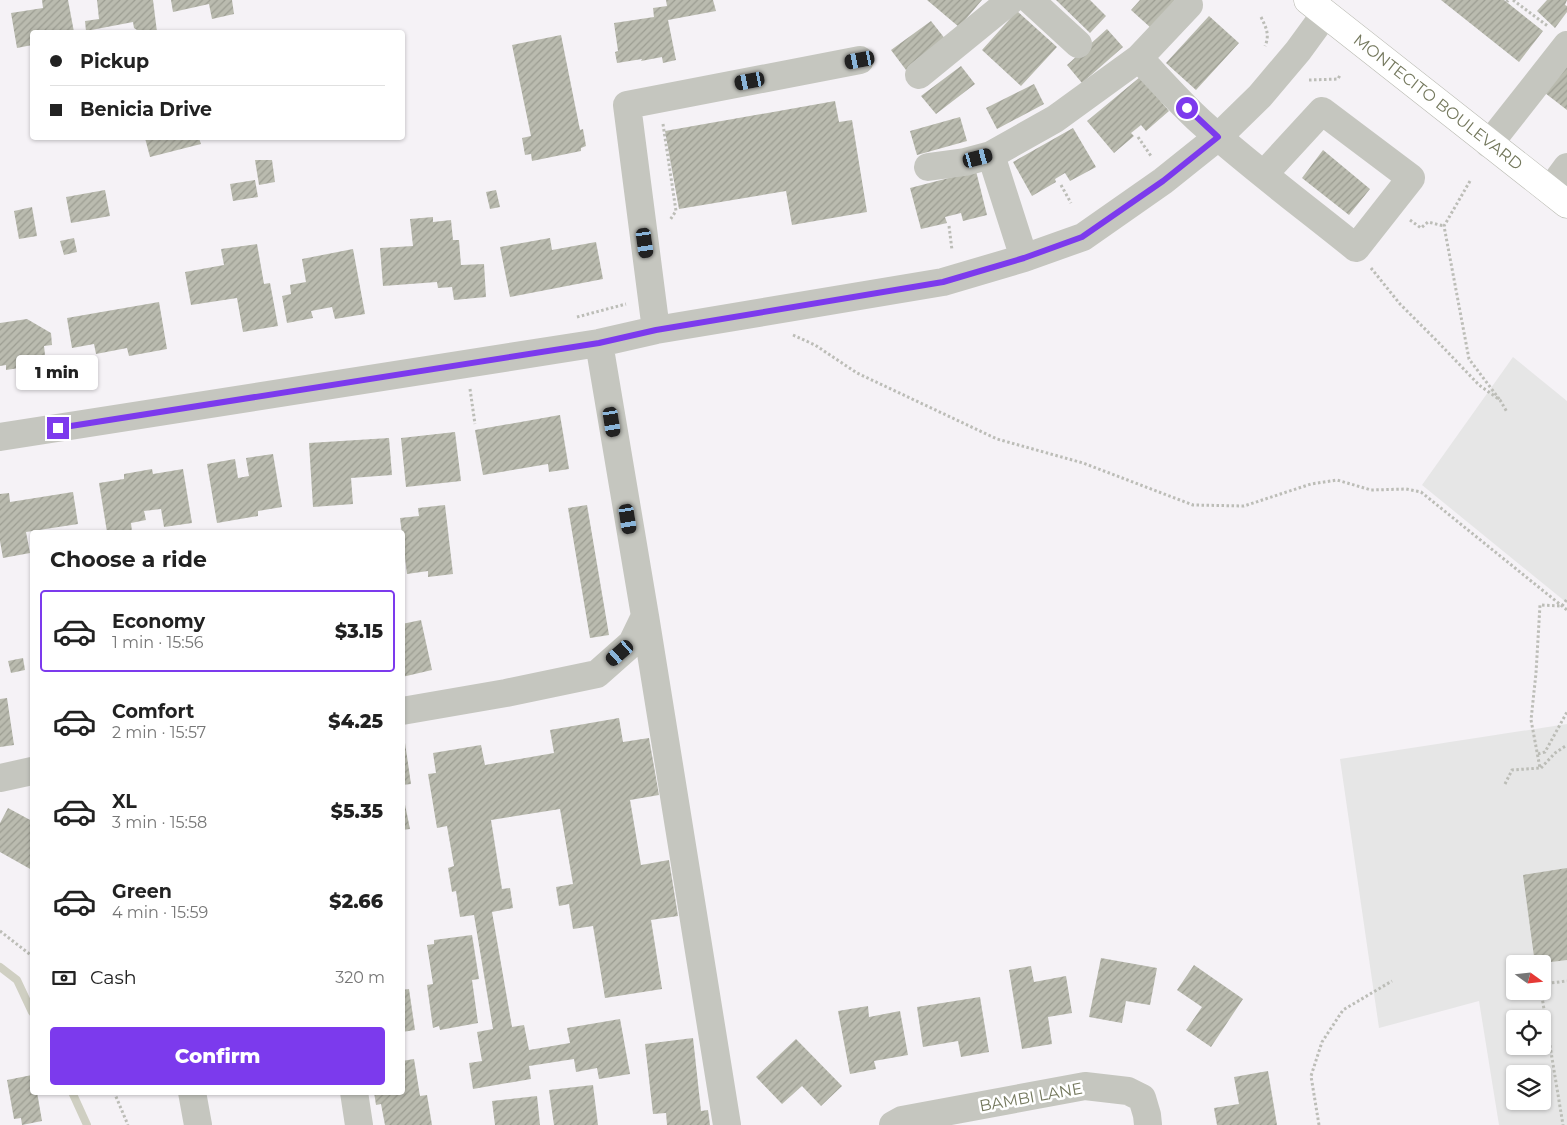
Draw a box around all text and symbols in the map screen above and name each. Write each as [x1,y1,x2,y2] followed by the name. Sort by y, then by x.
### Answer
[1350,30,1526,174] street label: MONTECITO BOULEVARD
[80,50,149,73] text: Pickup
[843,50,876,70] car
[733,71,766,91] car
[1176,97,1198,119] route start
[80,98,212,121] text: Benicia Drive
[961,147,994,169] car
[635,227,654,259] car
[17,356,99,390] callout: 1 min
[35,363,79,382] text: 1 min
[602,406,621,438] car
[47,417,69,439] route end
[618,503,637,535] car
[50,546,207,573] text: Choose a ride
[52,609,97,654] icon: car
[112,610,205,633] text: Economy
[335,620,383,643] text: $3.15
[112,633,204,652] text: 1 min · 15:56
[603,637,636,669] car
[52,699,97,744] icon: car
[112,700,194,723] text: Comfort
[328,710,383,733] text: $4.25
[112,723,206,742] text: 2 min · 15:57
[52,789,97,834] icon: car
[112,790,137,813] text: XL
[331,800,383,823] text: $5.35
[112,813,207,832] text: 3 min · 15:58
[52,879,97,924] icon: car
[112,880,172,903] text: Green
[329,890,383,913] text: $2.66
[112,903,208,922] text: 4 min · 15:59
[1506,955,1551,1000] north arrow
[1506,955,1551,1110] map controls
[50,964,78,992] icon: cash
[90,966,137,989] text: Cash
[335,968,385,987] text: 320 m
[1506,1010,1551,1055] button: locate
[50,1027,385,1085] button: Confirm
[1506,1065,1551,1110] button: layers
[978,1079,1084,1115] street label: BAMBI LANE

